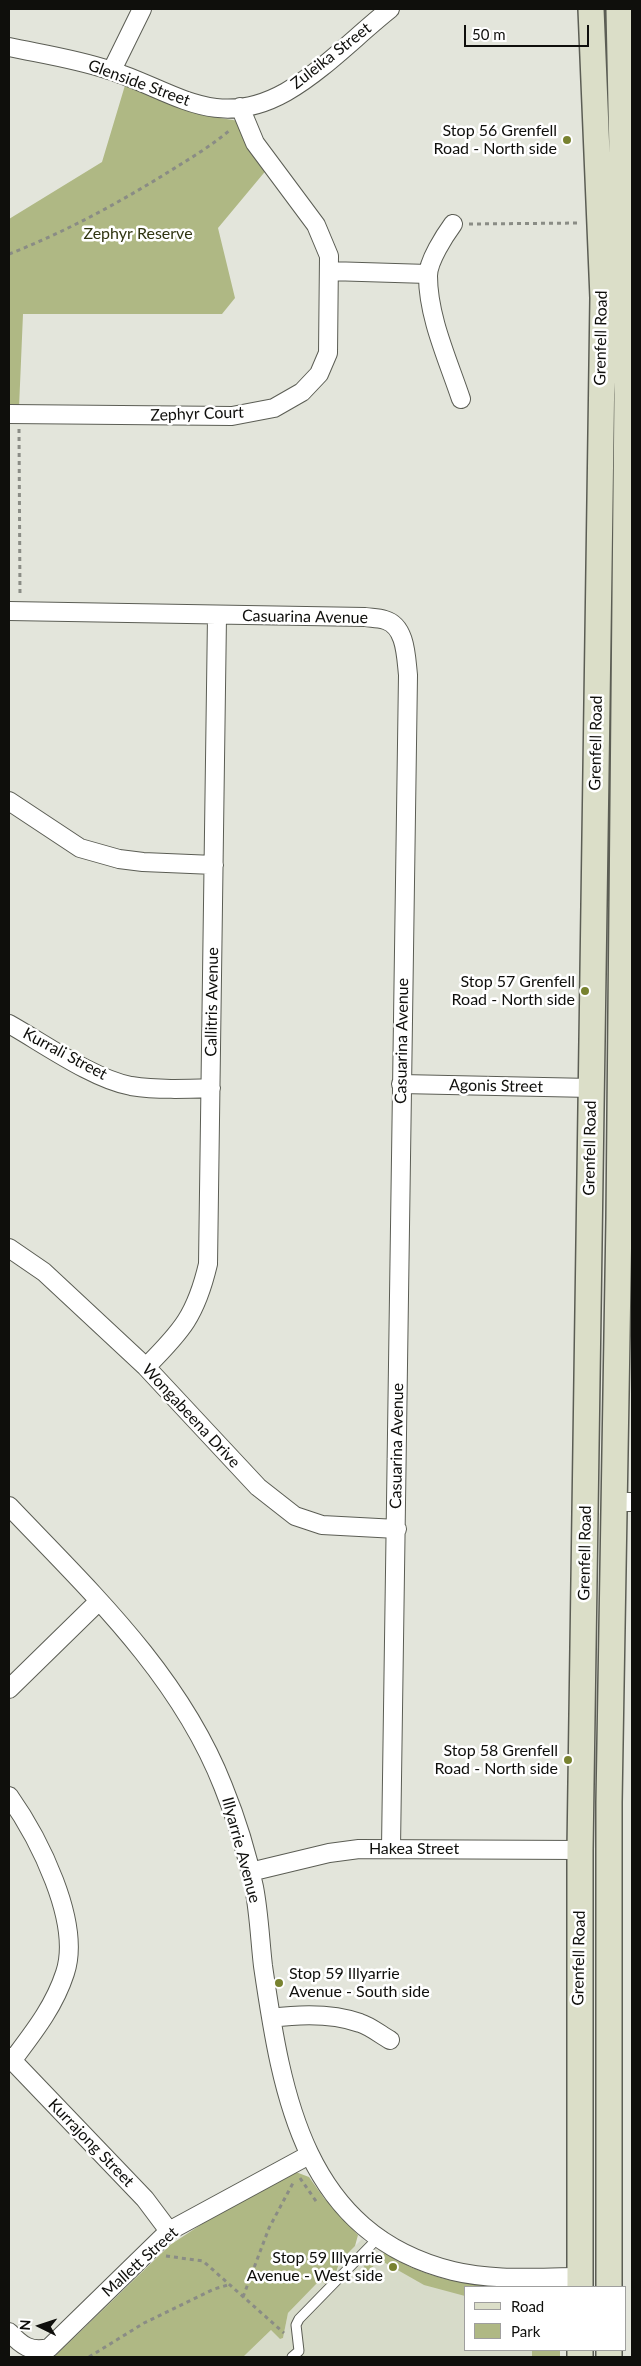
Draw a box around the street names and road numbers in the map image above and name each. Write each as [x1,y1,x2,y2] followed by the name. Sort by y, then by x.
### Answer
[287,19,375,93] street label: Zuleika Street
[85,56,193,110] street label: Glenside Street
[591,290,611,386] street label: Grenfell Road
[150,403,244,425] street label: Zephyr Court
[242,606,368,628] street label: Casuarina Avenue
[586,695,606,791] street label: Grenfell Road
[201,947,223,1057] street label: Callitris Avenue
[391,978,413,1104] street label: Casuarina Avenue
[20,1024,110,1084] street label: Kurrali Street
[449,1076,543,1096] street label: Agonis Street
[580,1100,600,1196] street label: Grenfell Road
[138,1360,244,1472] street label: Wongabeena Drive
[386,1383,408,1509] street label: Casuarina Avenue
[575,1505,595,1601] street label: Grenfell Road
[218,1795,264,1905] street label: Illyarrie Avenue
[369,1839,459,1859] street label: Hakea Street
[569,1910,589,2006] street label: Grenfell Road
[44,2095,138,2191] street label: Kurrajong Street
[98,2223,182,2301] street label: Mallett Street

